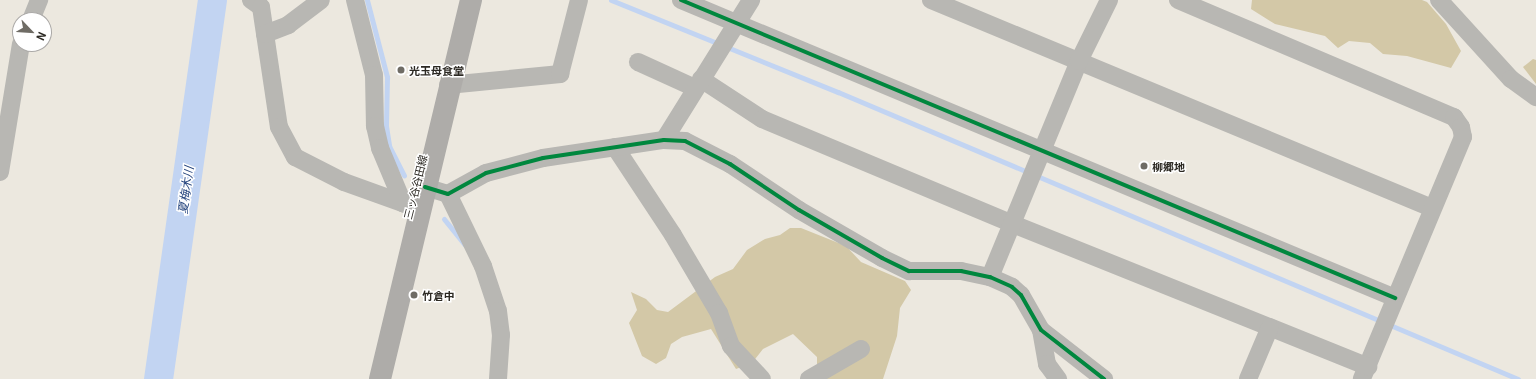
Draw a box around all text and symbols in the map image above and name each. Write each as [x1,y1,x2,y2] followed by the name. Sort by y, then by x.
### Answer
[12,12,52,52] north arrow
[33,30,51,44] text: N
[409,63,464,77] place label: 光玉母食堂
[396,65,406,75] marker: 光玉母食堂
[401,153,429,221] street label: 三ッ谷谷田線
[1152,159,1185,173] place label: 柳郷地
[1139,161,1149,171] marker: 柳郷地
[175,165,195,215] water label: 夏梅木川
[422,288,455,302] place label: 竹倉中
[409,290,419,300] marker: 竹倉中

